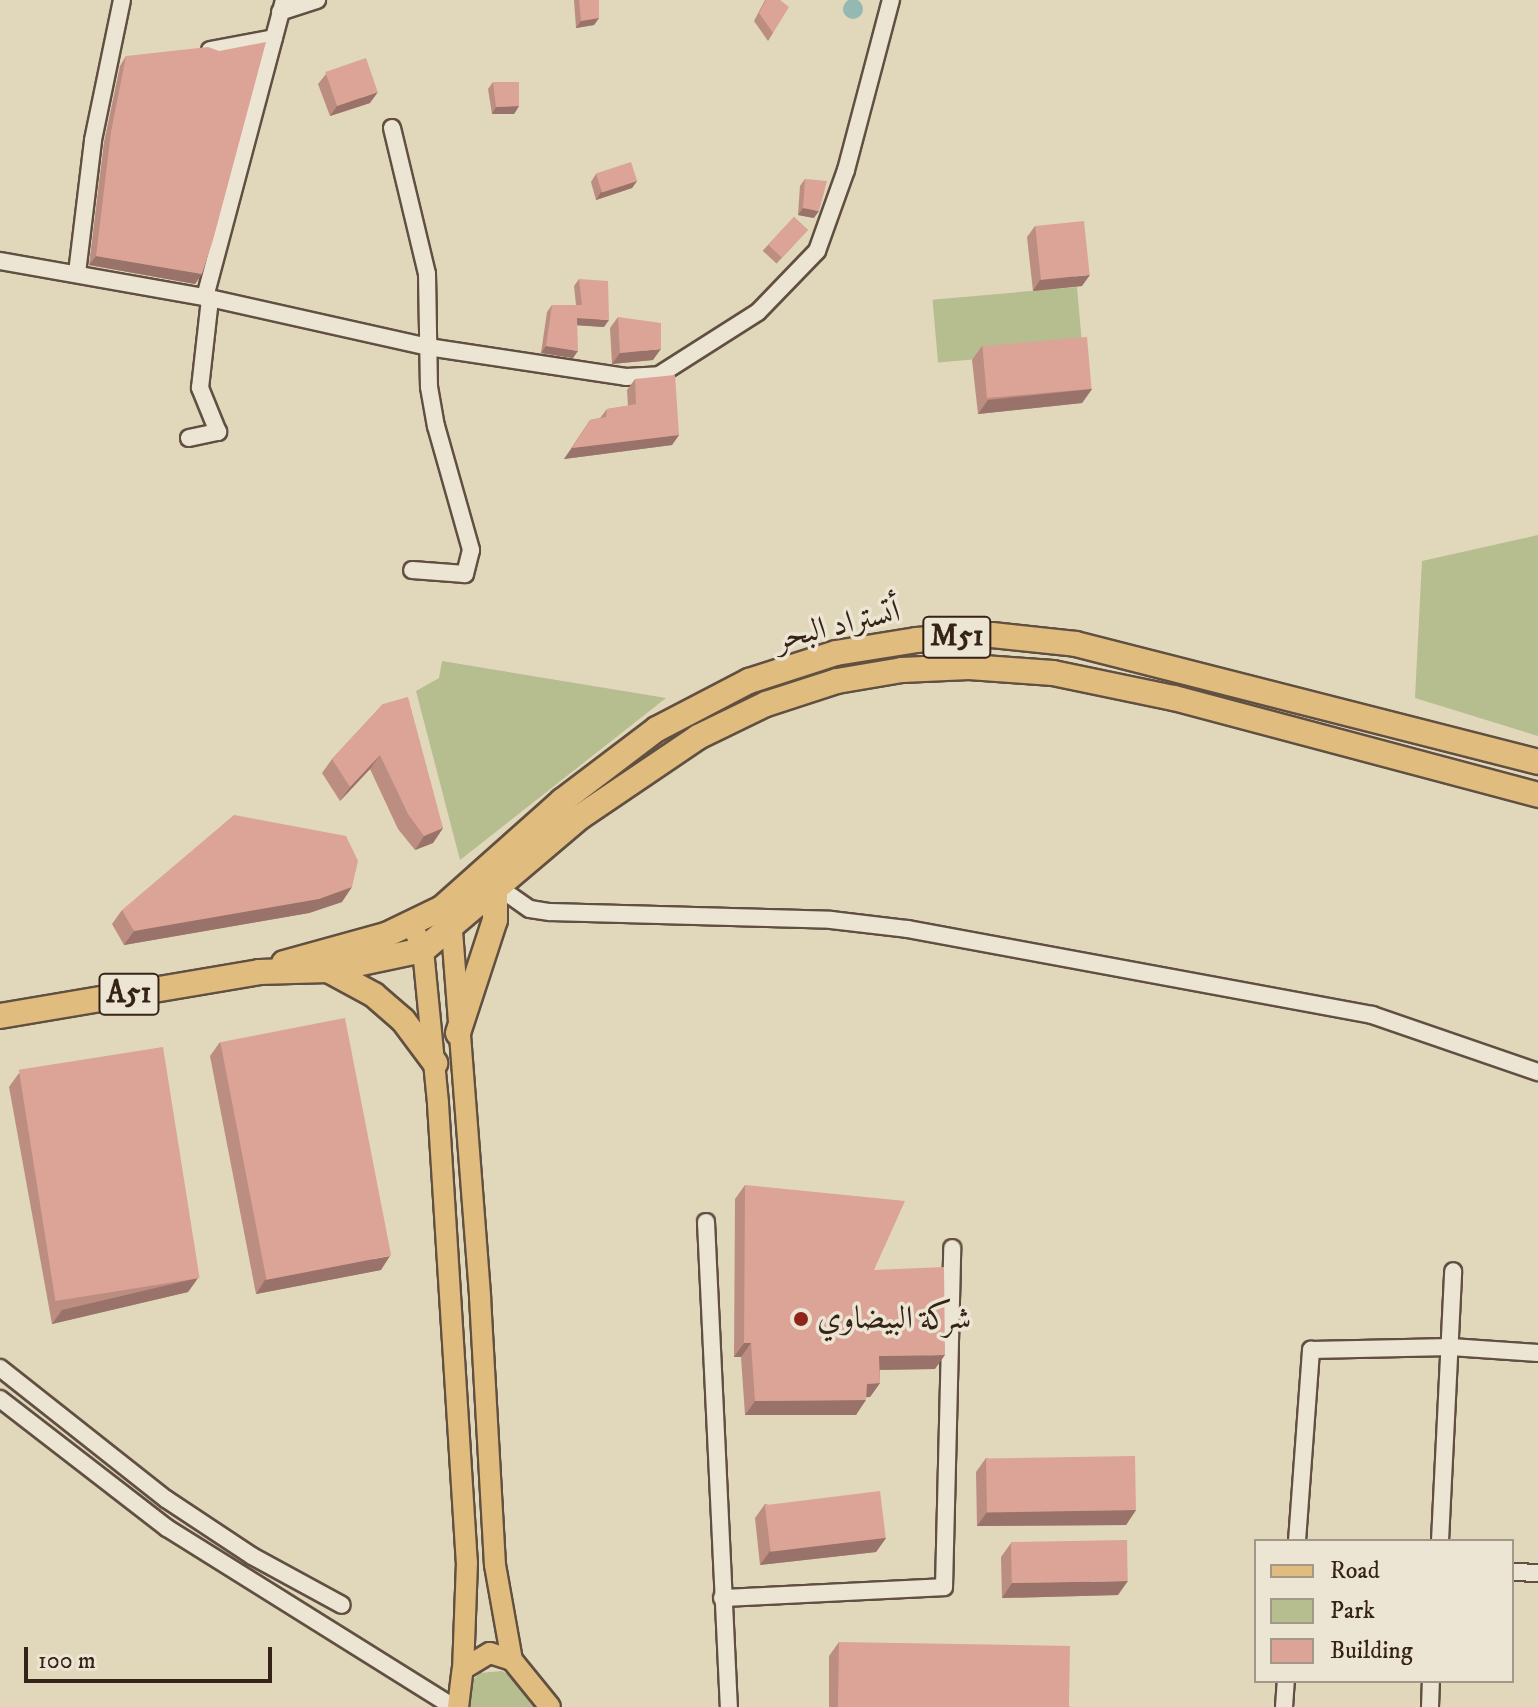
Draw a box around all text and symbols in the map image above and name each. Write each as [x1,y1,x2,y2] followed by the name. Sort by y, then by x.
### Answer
[772,593,904,659] street label: أتستراد البحر
[921,611,993,663] road number: M51
[97,968,161,1020] road number: A51
[817,1300,971,1338] place label: شركة البيضاوي
[792,1310,810,1328] marker: شركة البيضاوي
[1254,1539,1514,1683] legend
[1330,1556,1380,1586] text: Road
[1330,1596,1375,1626] text: Park
[28,1631,276,1681] scale bar
[1330,1636,1413,1666] text: Building
[38,1646,96,1676] text: 100 m

